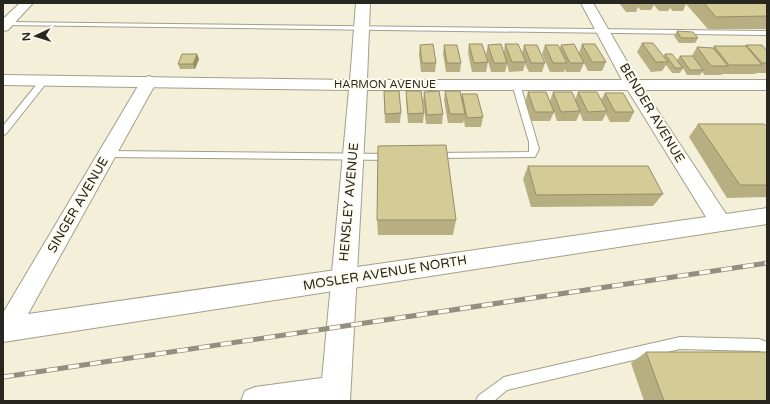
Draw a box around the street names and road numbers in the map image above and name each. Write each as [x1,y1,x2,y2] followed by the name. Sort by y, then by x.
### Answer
[616,60,688,166] street label: BENDER AVENUE
[334,78,436,91] street label: HARMON AVENUE
[336,142,362,262] street label: HENSLEY AVENUE
[44,154,112,256] street label: SINGER AVENUE
[302,252,468,294] street label: MOSLER AVENUE NORTH

